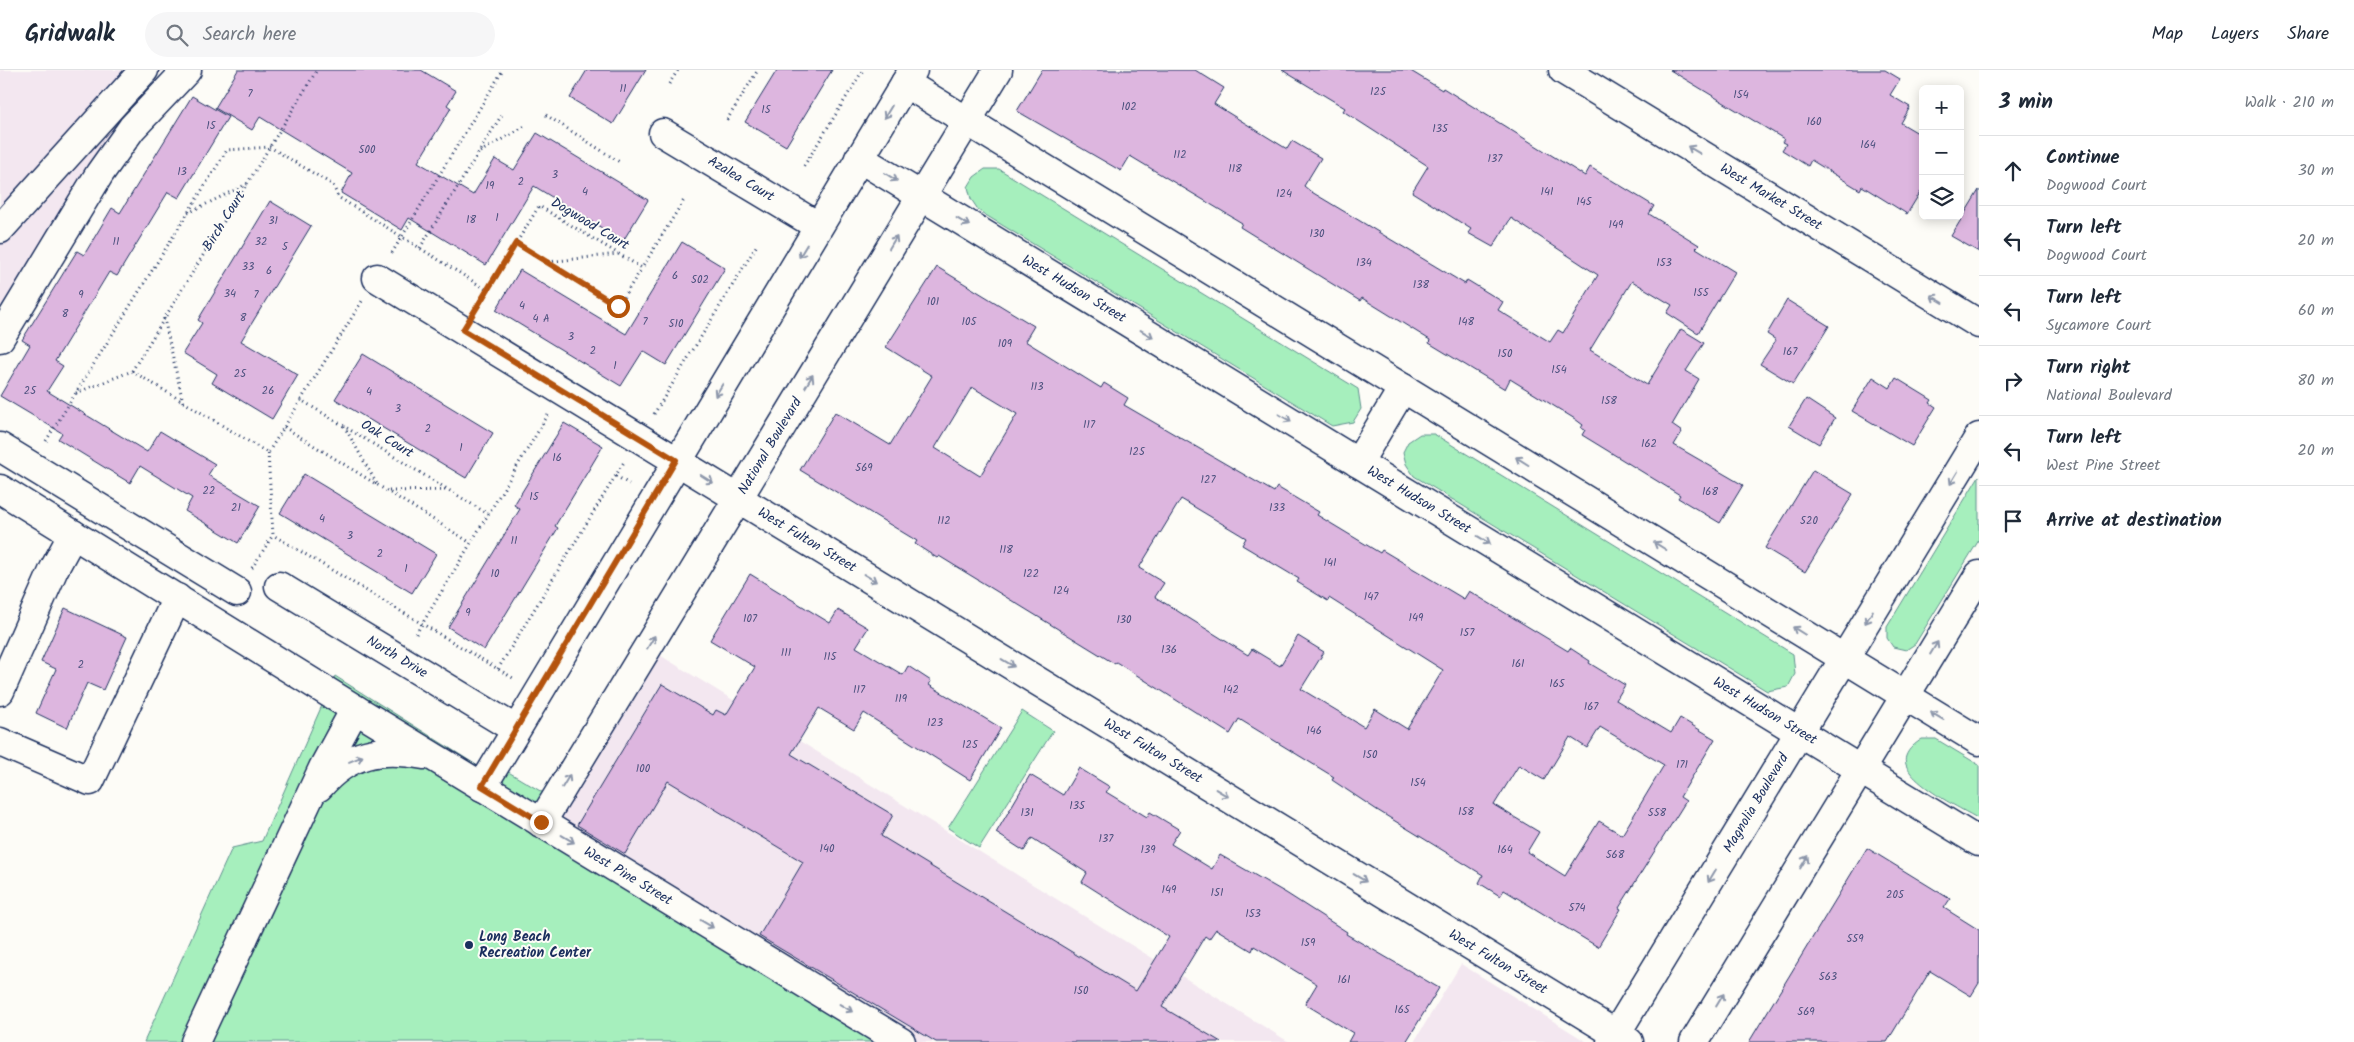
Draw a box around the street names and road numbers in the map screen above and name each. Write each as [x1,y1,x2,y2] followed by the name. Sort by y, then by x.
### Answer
[703,150,779,208] street label: Azalea Court
[1716,158,1827,237] street label: West Market Street
[197,186,252,256] street label: Birch Court
[547,192,634,256] street label: Dogwood Court
[1018,249,1131,329] street label: West Hudson Street
[732,392,808,499] street label: National Boulevard
[356,414,418,464] street label: Oak Court
[1363,460,1476,540] street label: West Hudson Street
[753,502,861,579] street label: West Fulton Street
[362,630,432,684] street label: North Drive
[1709,671,1822,751] street label: West Hudson Street
[1099,713,1207,790] street label: West Fulton Street
[1718,748,1795,857] street label: Magnolia Boulevard
[579,841,677,911] street label: West Pine Street
[1444,924,1552,1001] street label: West Fulton Street

